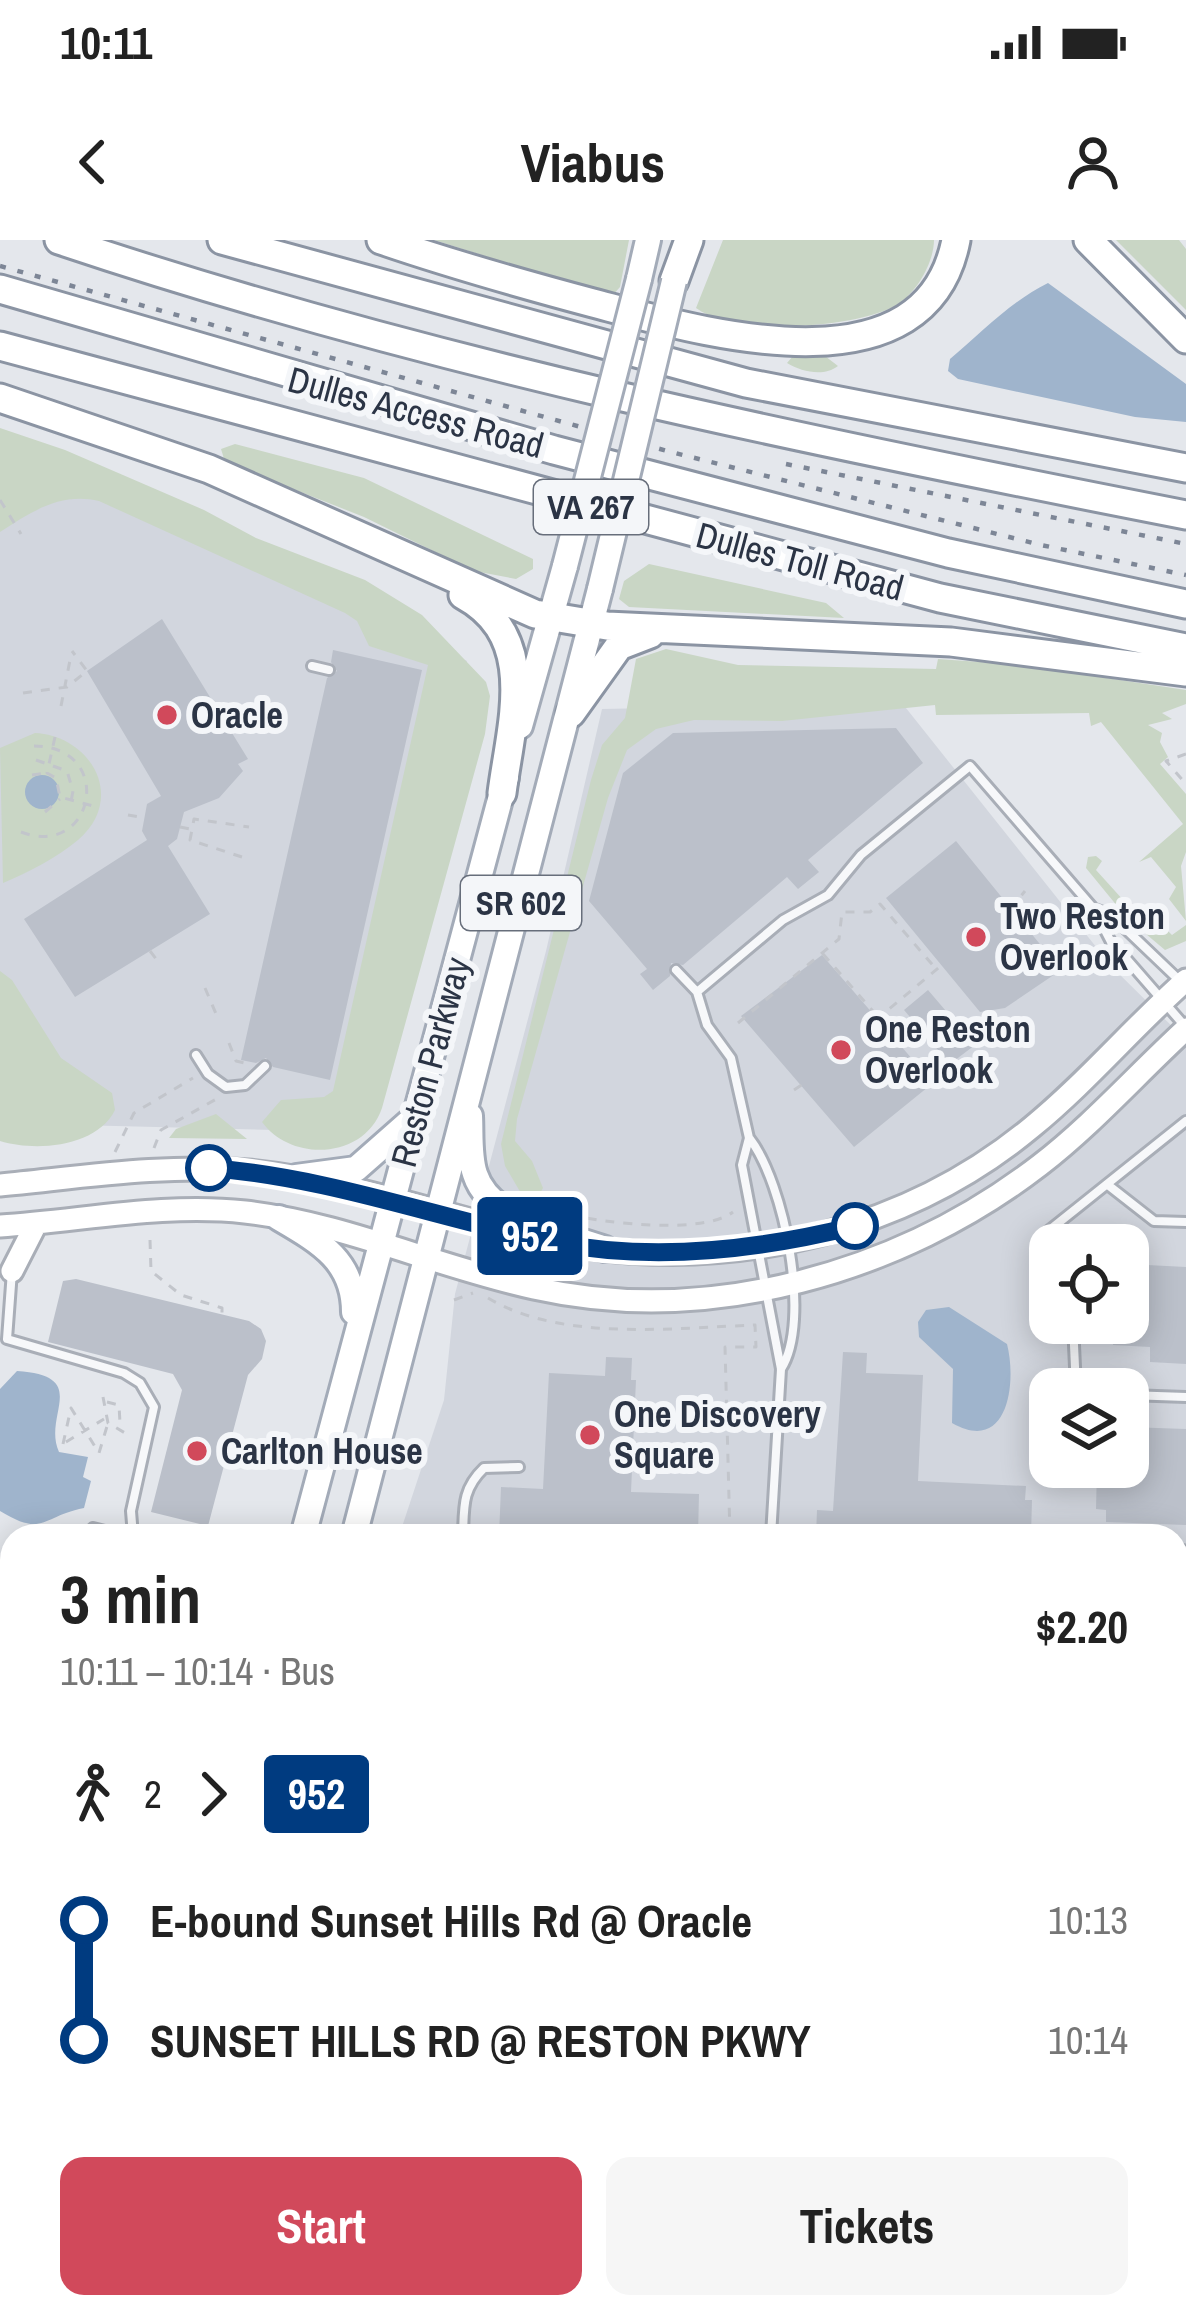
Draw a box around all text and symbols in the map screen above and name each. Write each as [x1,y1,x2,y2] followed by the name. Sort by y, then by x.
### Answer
[60,12,152,73] text: 10:11
[521,126,665,199] text: Viabus
[60,129,126,195] icon: back
[1060,129,1126,195] icon: person
[283,355,549,469] street label: Dulles Access Road
[534,480,648,534] road number: VA 267
[691,510,909,612] street label: Dulles Toll Road
[191,691,283,739] place label: Oracle
[154,702,180,728] marker: Oracle
[461,876,581,930] road number: SR 602
[1000,892,1165,981] place label: Two Reston Overlook
[963,924,989,950] marker: Two Reston Overlook
[379,952,481,1172] street label: Reston Parkway
[865,1005,1031,1094] place label: One Reston Overlook
[828,1037,854,1063] marker: One Reston Overlook
[187,1146,231,1190] unlabelled marker
[461,1197,599,1275] line badge: 952
[833,1204,877,1248] unlabelled marker
[501,1208,559,1264] text: 952
[1029,1224,1149,1488] map controls
[1029,1224,1149,1344] button: locate
[1029,1368,1149,1488] button: layers
[614,1390,821,1479] place label: One Discovery Square
[577,1422,603,1448] marker: One Discovery Square
[221,1427,423,1475] place label: Carlton House
[184,1438,210,1464] marker: Carlton House
[60,1555,201,1644] text: 3 min
[1036,1596,1128,1657] text: $2.20
[60,1645,335,1697] text: 10:11 – 10:14 · Bus
[60,1761,126,1827] icon: walk
[180,1761,246,1827] icon: forward
[288,1766,345,1822] text: 952
[144,1768,162,1820] text: 2
[150,1890,752,1951] text: E-bound Sunset Hills Rd @ Oracle
[1048,1894,1128,1946] text: 10:13
[150,2010,811,2071] text: SUNSET HILLS RD @ RESTON PKWY
[1048,2014,1128,2066] text: 10:14
[60,2157,582,2295] button: Start
[606,2157,1128,2295] button: Tickets

